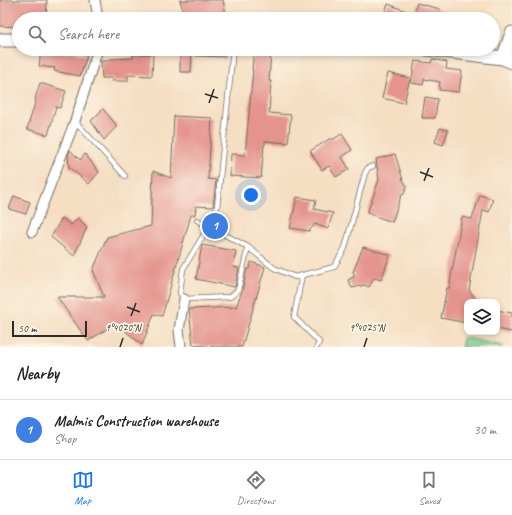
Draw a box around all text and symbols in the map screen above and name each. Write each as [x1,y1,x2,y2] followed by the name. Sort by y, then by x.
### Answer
[12,12,500,56] search box
[26,23,48,45] icon: search
[58,25,119,44] text: Search here
[241,185,261,205] your location
[202,211,228,241] pin: 1
[464,299,500,335] map controls
[464,299,500,335] button: layers
[12,319,87,338] scale bar
[18,321,37,335] text: 50 m
[106,321,142,334] text: 9°40'20"N
[350,321,386,334] text: 9°40'25"N
[16,363,59,384] text: Nearby
[54,412,218,431] text: Malmis Construction warehouse
[26,422,32,438] text: 1
[474,422,496,438] text: 30 m
[54,431,76,447] text: Shop
[72,469,94,507] tab: Map
[237,469,275,507] tab: Directions
[418,469,440,507] tab: Saved

